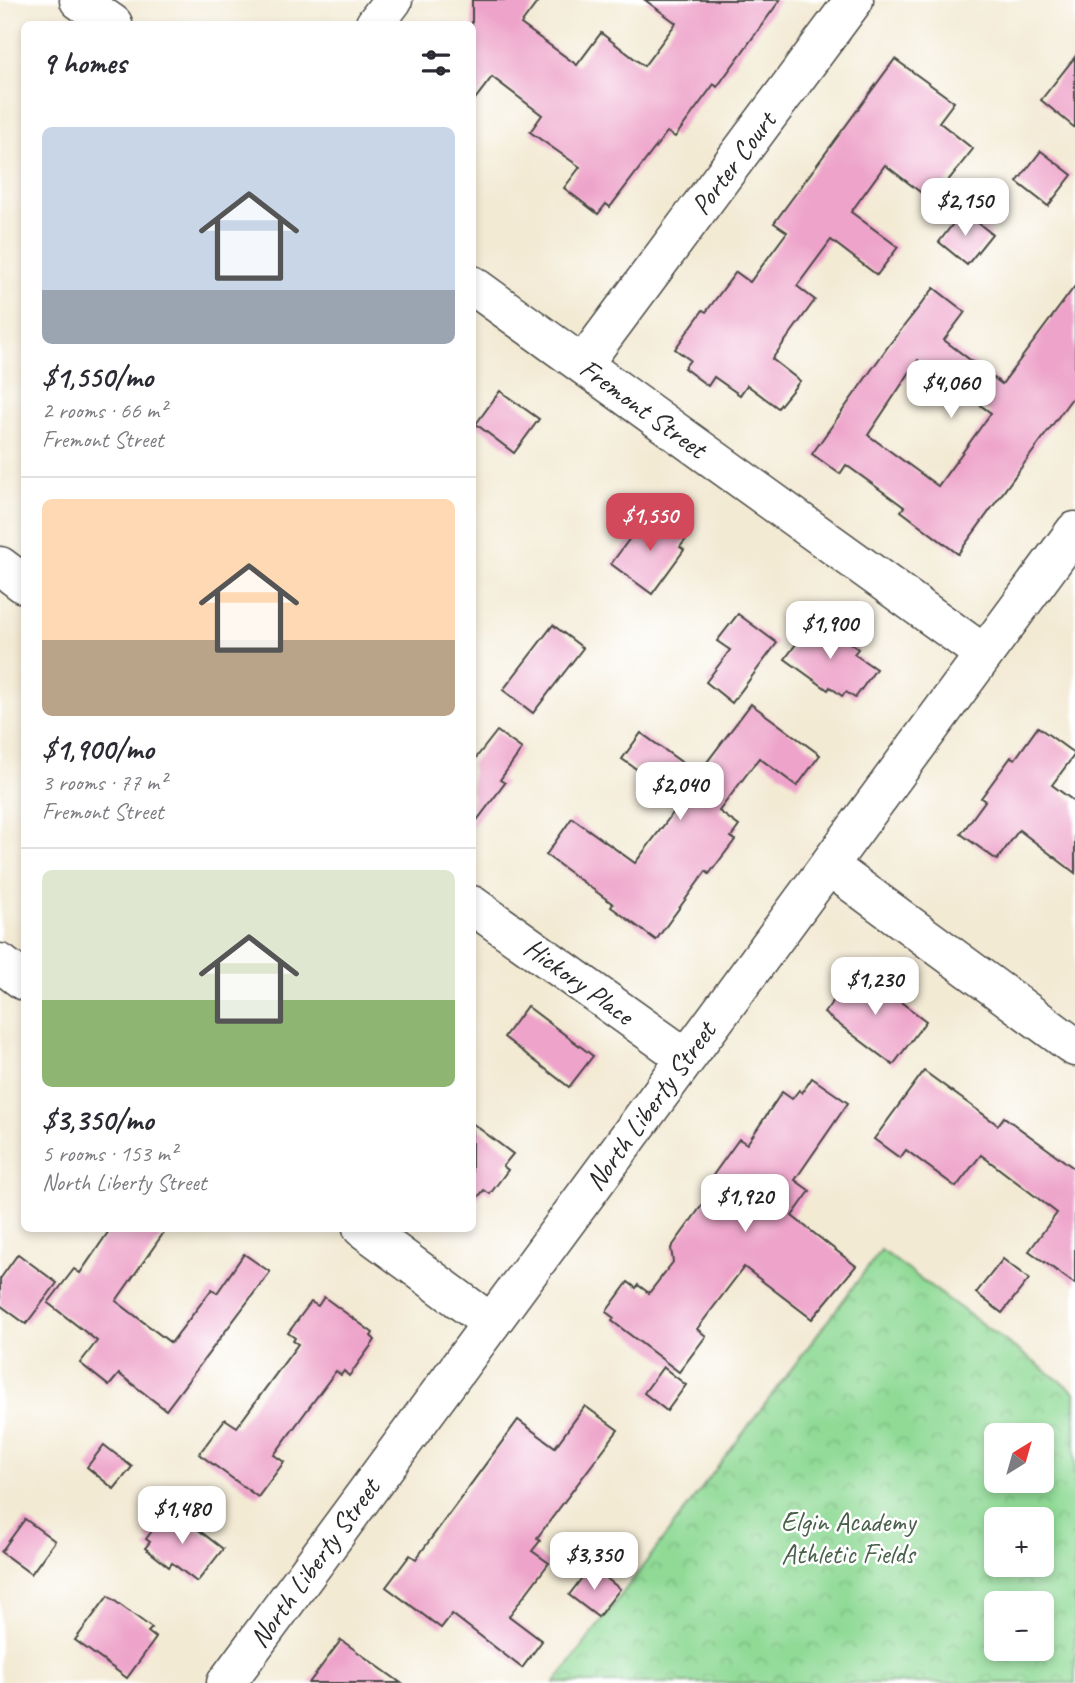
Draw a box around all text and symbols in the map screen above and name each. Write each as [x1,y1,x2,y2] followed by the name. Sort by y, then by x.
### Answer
[42,44,126,82] text: 9 homes
[417,44,455,82] icon: filters
[683,102,785,222] street label: Porter Court
[186,173,312,299] icon: home
[908,178,1022,238] pin: $2,150
[937,186,993,215] text: $2,150
[573,350,715,467] street label: Fremont Street
[42,358,153,396] text: $1,550/mo
[894,360,1008,420] pin: $4,060
[923,368,979,397] text: $4,060
[42,396,166,425] text: 2 rooms · 66 m²
[42,425,163,454] text: Fremont Street
[593,494,707,553] pin: $1,550
[622,501,678,530] text: $1,550
[186,545,312,671] icon: home
[773,602,887,661] pin: $1,900
[802,609,858,638] text: $1,900
[42,730,154,768] text: $1,900/mo
[623,762,737,822] pin: $2,040
[42,768,166,797] text: 3 rooms · 77 m²
[652,770,708,799] text: $2,040
[42,797,163,826] text: Fremont Street
[186,916,312,1042] icon: home
[518,930,642,1033] street label: Hickory Place
[818,958,932,1017] pin: $1,230
[847,965,903,994] text: $1,230
[577,1013,725,1197] street label: North Liberty Street
[42,1101,153,1139] text: $3,350/mo
[42,1139,177,1168] text: 5 rooms · 153 m²
[42,1168,206,1197] text: North Liberty Street
[688,1174,802,1234] pin: $1,920
[717,1182,773,1211] text: $1,920
[984,1423,1054,1493] north arrow
[984,1423,1054,1661] map controls
[241,1470,389,1654] street label: North Liberty Street
[125,1486,239,1546] pin: $1,480
[154,1494,210,1523] text: $1,480
[781,1504,918,1571] park label: Elgin Academy Athletic Fields
[984,1507,1054,1577] button: +
[537,1532,651,1592] pin: $3,350
[566,1540,622,1569] text: $3,350
[984,1591,1054,1661] button: −

